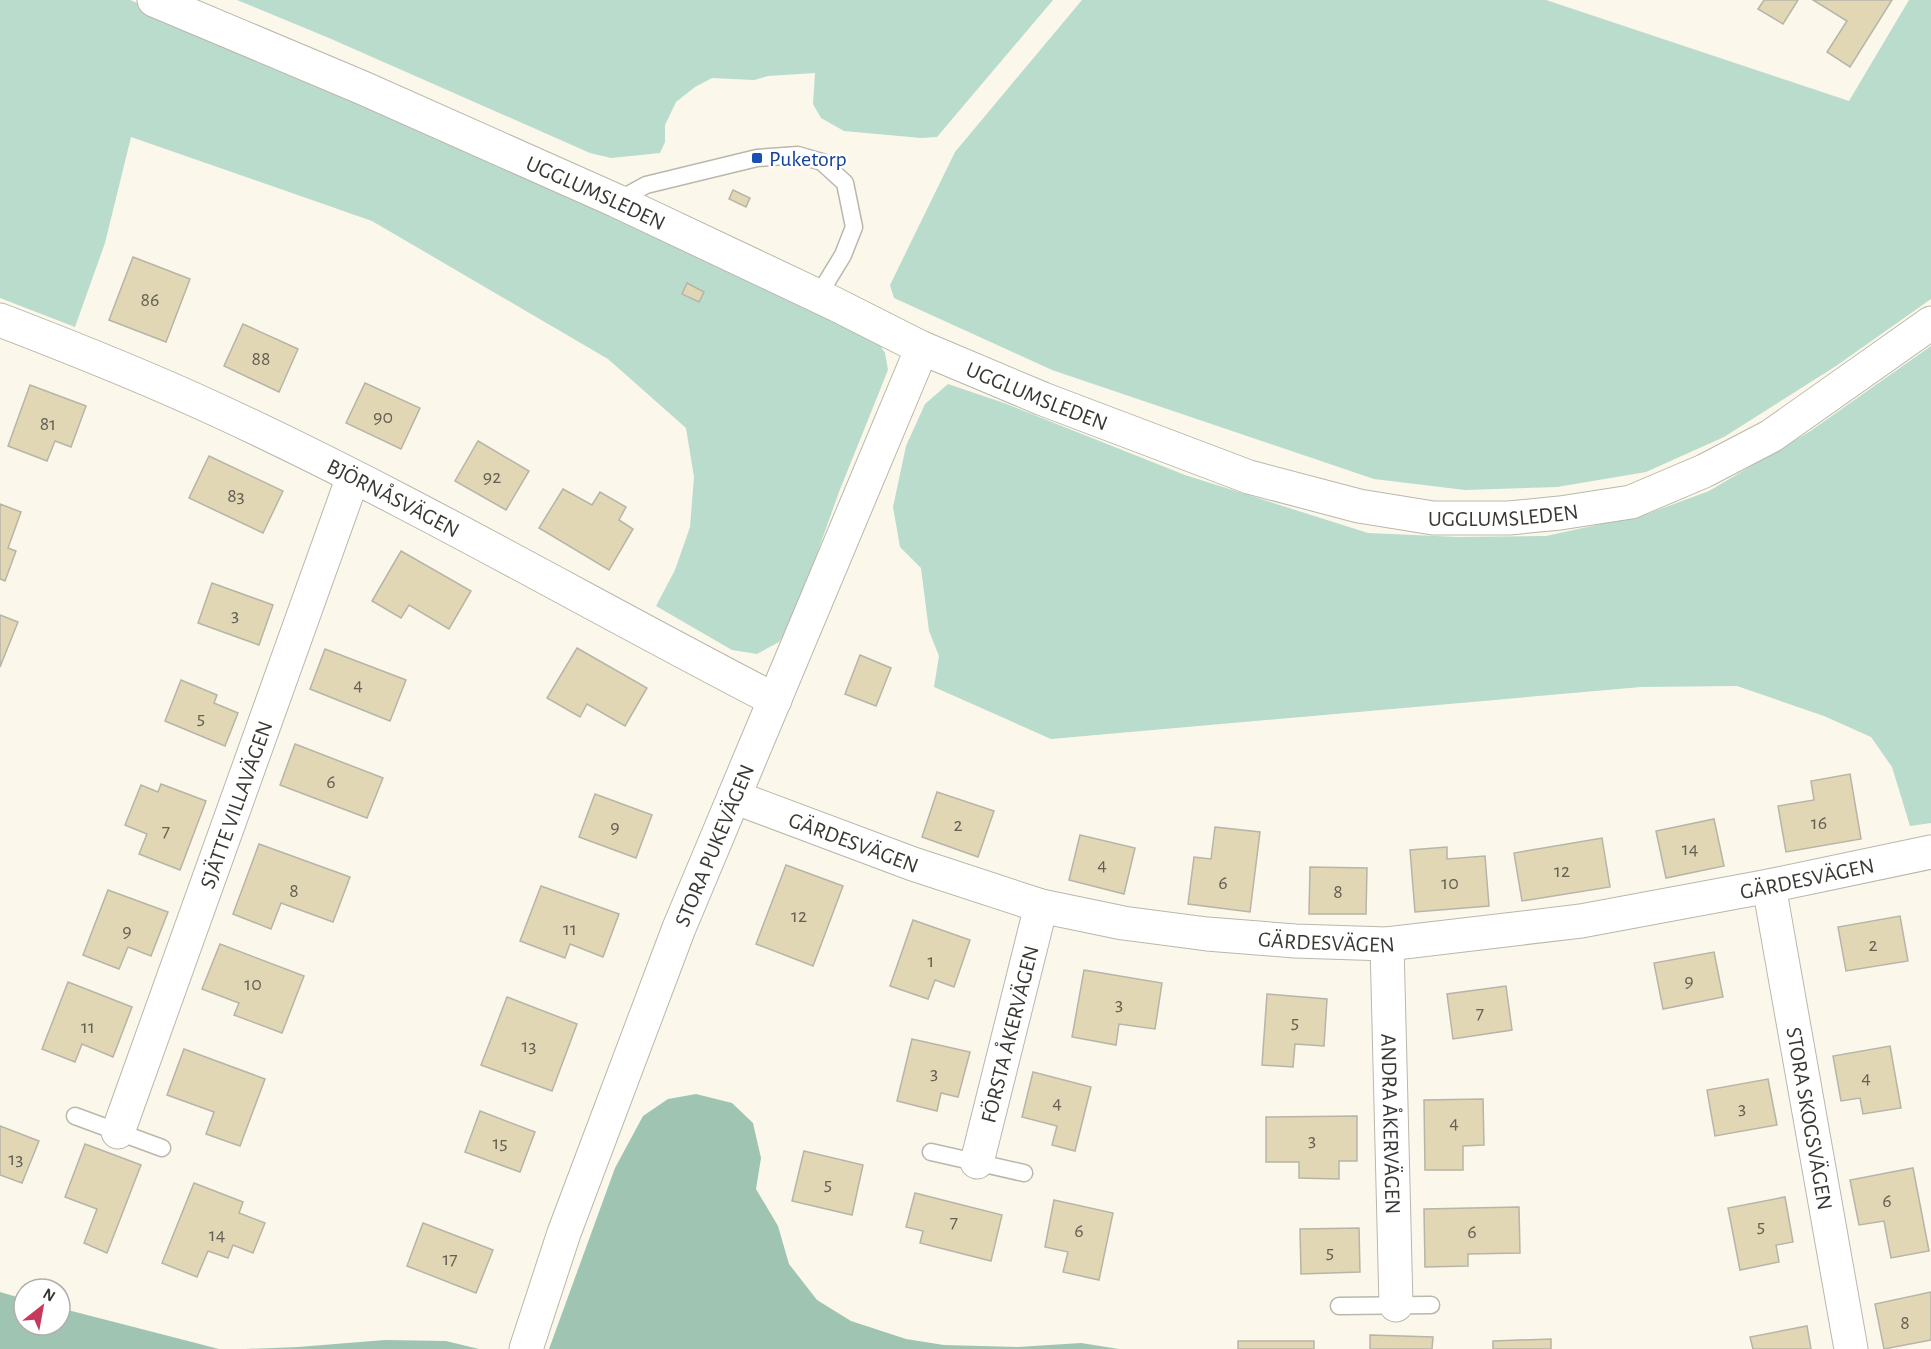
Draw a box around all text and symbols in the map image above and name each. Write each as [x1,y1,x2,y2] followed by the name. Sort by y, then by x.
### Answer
[769,148,847,170] place label: Puketorp
[750,151,764,165] marker: Puketorp
[523,152,669,234] street label: UGGLUMSLEDEN
[141,290,159,310] house number: 86
[252,349,270,369] house number: 88
[963,358,1111,435] street label: UGGLUMSLEDEN
[373,407,393,427] house number: 90
[40,414,56,434] house number: 81
[323,455,463,542] street label: BJÖRNÅSVÄGEN
[483,467,501,487] house number: 92
[227,486,245,506] house number: 83
[1428,500,1580,530] street label: UGGLUMSLEDEN
[231,605,239,625] house number: 3
[353,675,363,695] house number: 4
[197,708,205,728] house number: 5
[196,718,277,892] street label: SJÄTTE VILLAVÄGEN
[671,761,758,930] street label: STORA PUKEVÄGEN
[326,772,336,792] house number: 6
[786,809,921,877] street label: GÄRDESVÄGEN
[1811,813,1827,833] house number: 16
[953,815,963,835] house number: 2
[610,817,620,837] house number: 9
[162,821,170,841] house number: 7
[1682,839,1698,859] house number: 14
[1738,854,1876,903] street label: GÄRDESVÄGEN
[1097,855,1107,875] house number: 4
[1554,861,1570,881] house number: 12
[1218,873,1228,893] house number: 6
[1441,873,1459,893] house number: 10
[289,881,299,901] house number: 8
[1333,882,1343,902] house number: 8
[791,906,807,926] house number: 12
[563,919,577,939] house number: 11
[122,921,132,941] house number: 9
[1257,928,1396,957] street label: GÄRDESVÄGEN
[1868,935,1878,955] house number: 2
[977,943,1043,1125] street label: FÖRSTA ÅKERVÄGEN
[928,951,934,971] house number: 1
[1684,971,1694,991] house number: 9
[244,974,262,994] house number: 10
[1115,994,1123,1014] house number: 3
[1476,1003,1484,1023] house number: 7
[1291,1012,1299,1032] house number: 5
[81,1017,95,1037] house number: 11
[1782,1025,1836,1212] street label: STORA SKOGSVÄGEN
[1377,1033,1404,1215] street label: ANDRA ÅKERVÄGEN
[521,1036,537,1056] house number: 13
[930,1063,938,1083] house number: 3
[1861,1068,1871,1088] house number: 4
[1052,1093,1062,1113] house number: 4
[1738,1098,1746,1118] house number: 3
[1449,1113,1459,1133] house number: 4
[1308,1130,1316,1150] house number: 3
[492,1133,508,1153] house number: 15
[8,1149,24,1169] house number: 13
[824,1174,832,1194] house number: 5
[1882,1191,1892,1211] house number: 6
[950,1212,958,1232] house number: 7
[1757,1216,1765,1236] house number: 5
[1074,1221,1084,1241] house number: 6
[1467,1222,1477,1242] house number: 6
[209,1225,225,1245] house number: 14
[1326,1242,1334,1262] house number: 5
[442,1249,458,1269] house number: 17
[12,1277,72,1337] north arrow
[40,1285,58,1305] text: N
[1900,1313,1910,1333] house number: 8

